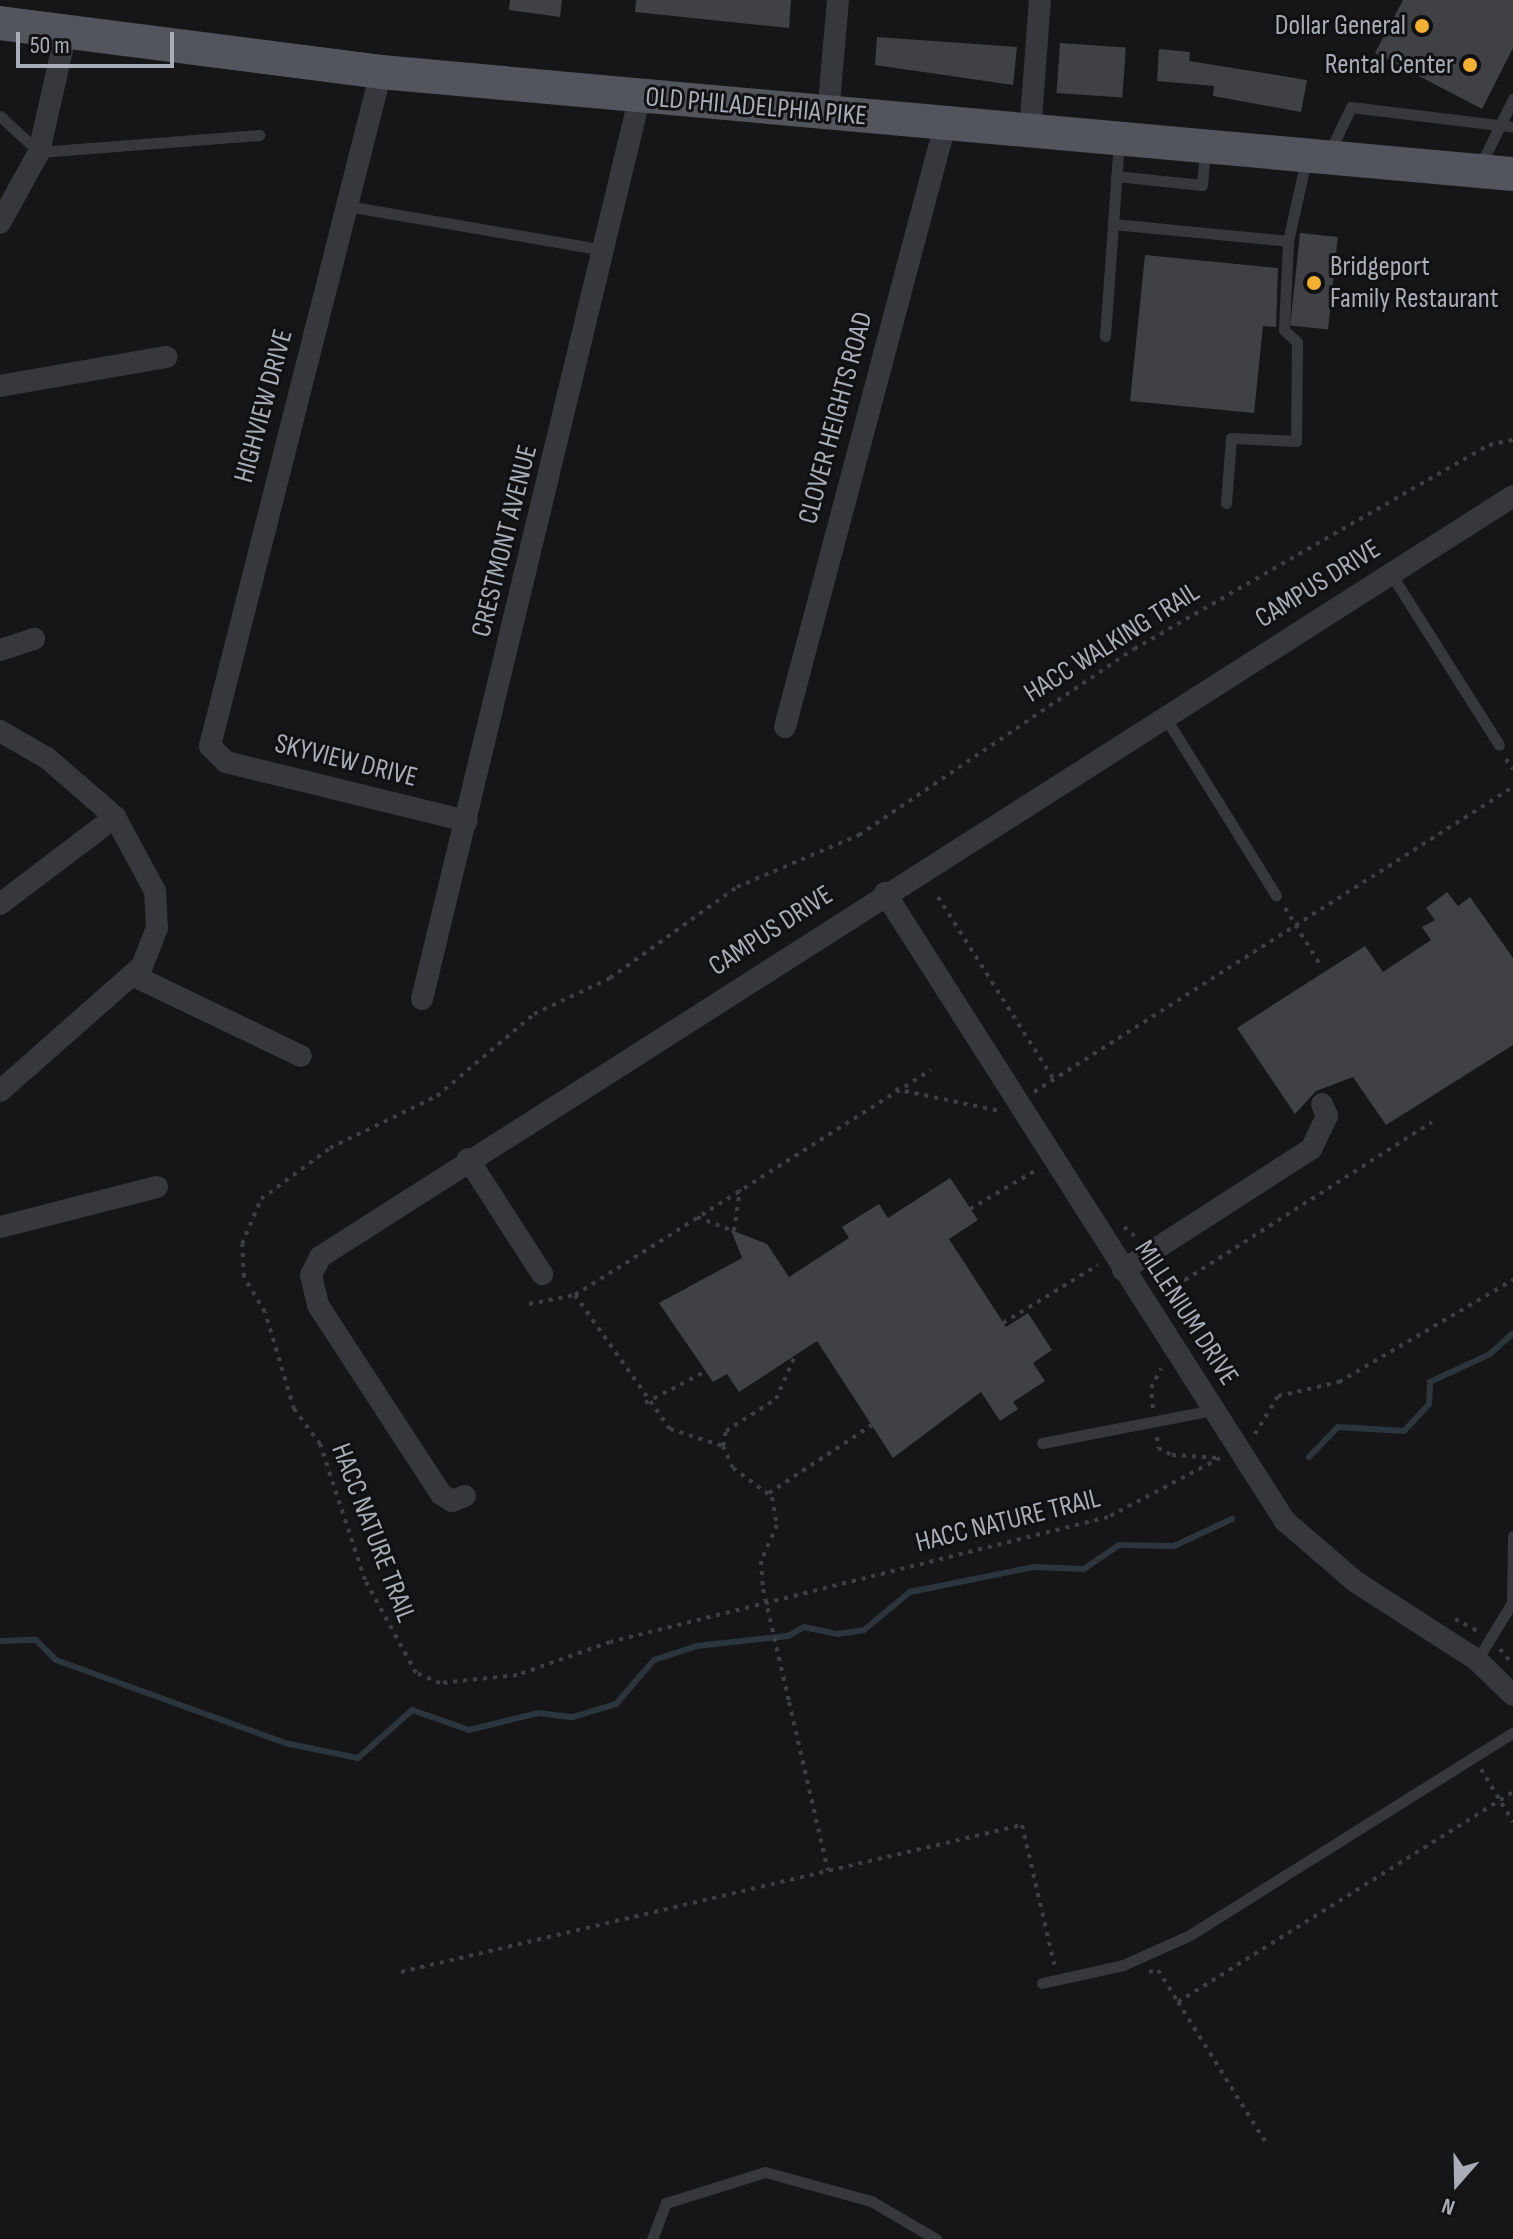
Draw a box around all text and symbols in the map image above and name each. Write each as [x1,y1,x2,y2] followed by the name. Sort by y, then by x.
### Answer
[1275,9,1406,43] place label: Dollar General
[20,16,178,66] scale bar
[1413,17,1431,35] marker: Dollar General
[30,31,70,60] text: 50 m
[1325,48,1454,82] place label: Rental Center
[1461,56,1479,74] marker: Rental Center
[644,81,868,133] street label: OLD PHILADELPHIA PIKE
[1330,250,1498,316] place label: Bridgeport Family Restaurant
[1305,274,1323,292] marker: Bridgeport Family Restaurant
[792,308,880,528] street label: CLOVER HEIGHTS ROAD
[227,326,301,486] street label: HIGHVIEW DRIVE
[465,441,545,641] street label: CRESTMONT AVENUE
[1249,532,1387,636] street label: CAMPUS DRIVE
[1018,576,1206,710] street label: HACC WALKING TRAIL
[271,727,421,795] street label: SKYVIEW DRIVE
[703,879,839,983] street label: CAMPUS DRIVE
[1127,1234,1245,1392] street label: MILLENIUM DRIVE
[323,1439,423,1627] street label: HACC NATURE TRAIL
[912,1482,1104,1560] street label: HACC NATURE TRAIL
[1417,2143,1497,2223] north arrow
[1438,2191,1459,2221] text: N

